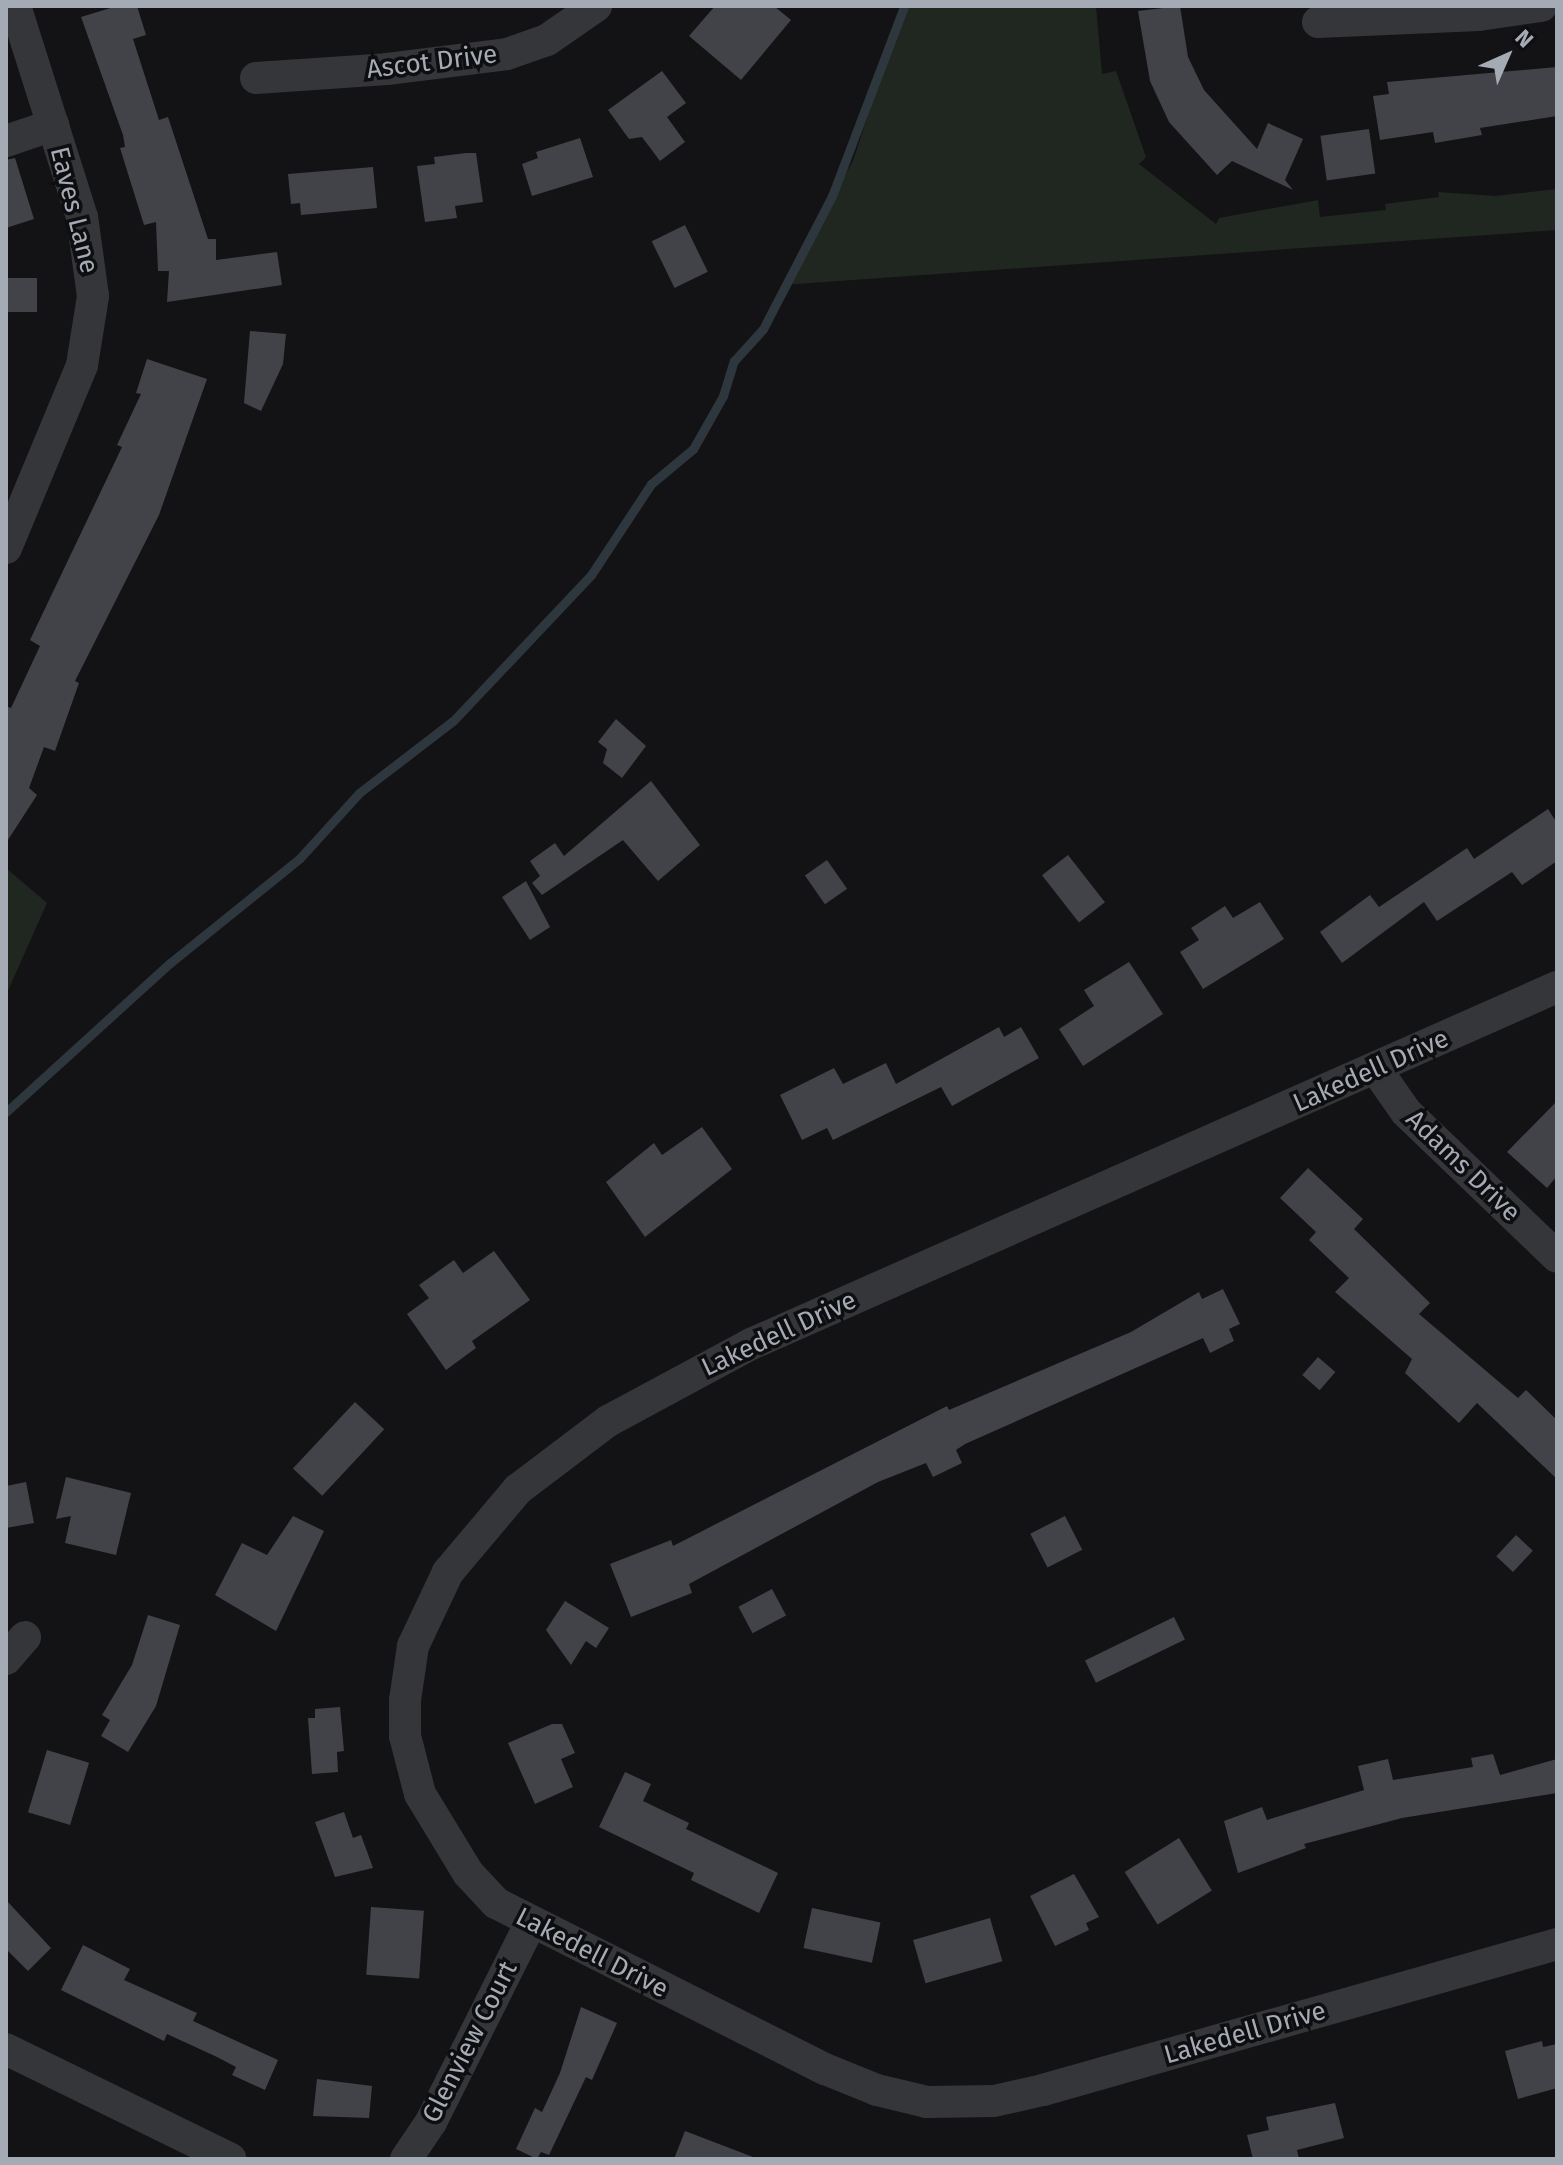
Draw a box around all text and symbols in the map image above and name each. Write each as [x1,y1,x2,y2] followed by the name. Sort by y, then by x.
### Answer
[1467,16,1547,96] north arrow
[1510,24,1539,53] text: N
[365,39,499,85] street label: Ascot Drive
[43,143,105,277] street label: Eaves Lane
[1288,1023,1454,1119] street label: Lakedell Drive
[1399,1104,1527,1228] street label: Adams Drive
[697,1285,861,1383] street label: Lakedell Drive
[511,1901,673,2005] street label: Lakedell Drive
[416,1956,524,2128] street label: Glenview Court
[1160,1995,1330,2071] street label: Lakedell Drive

